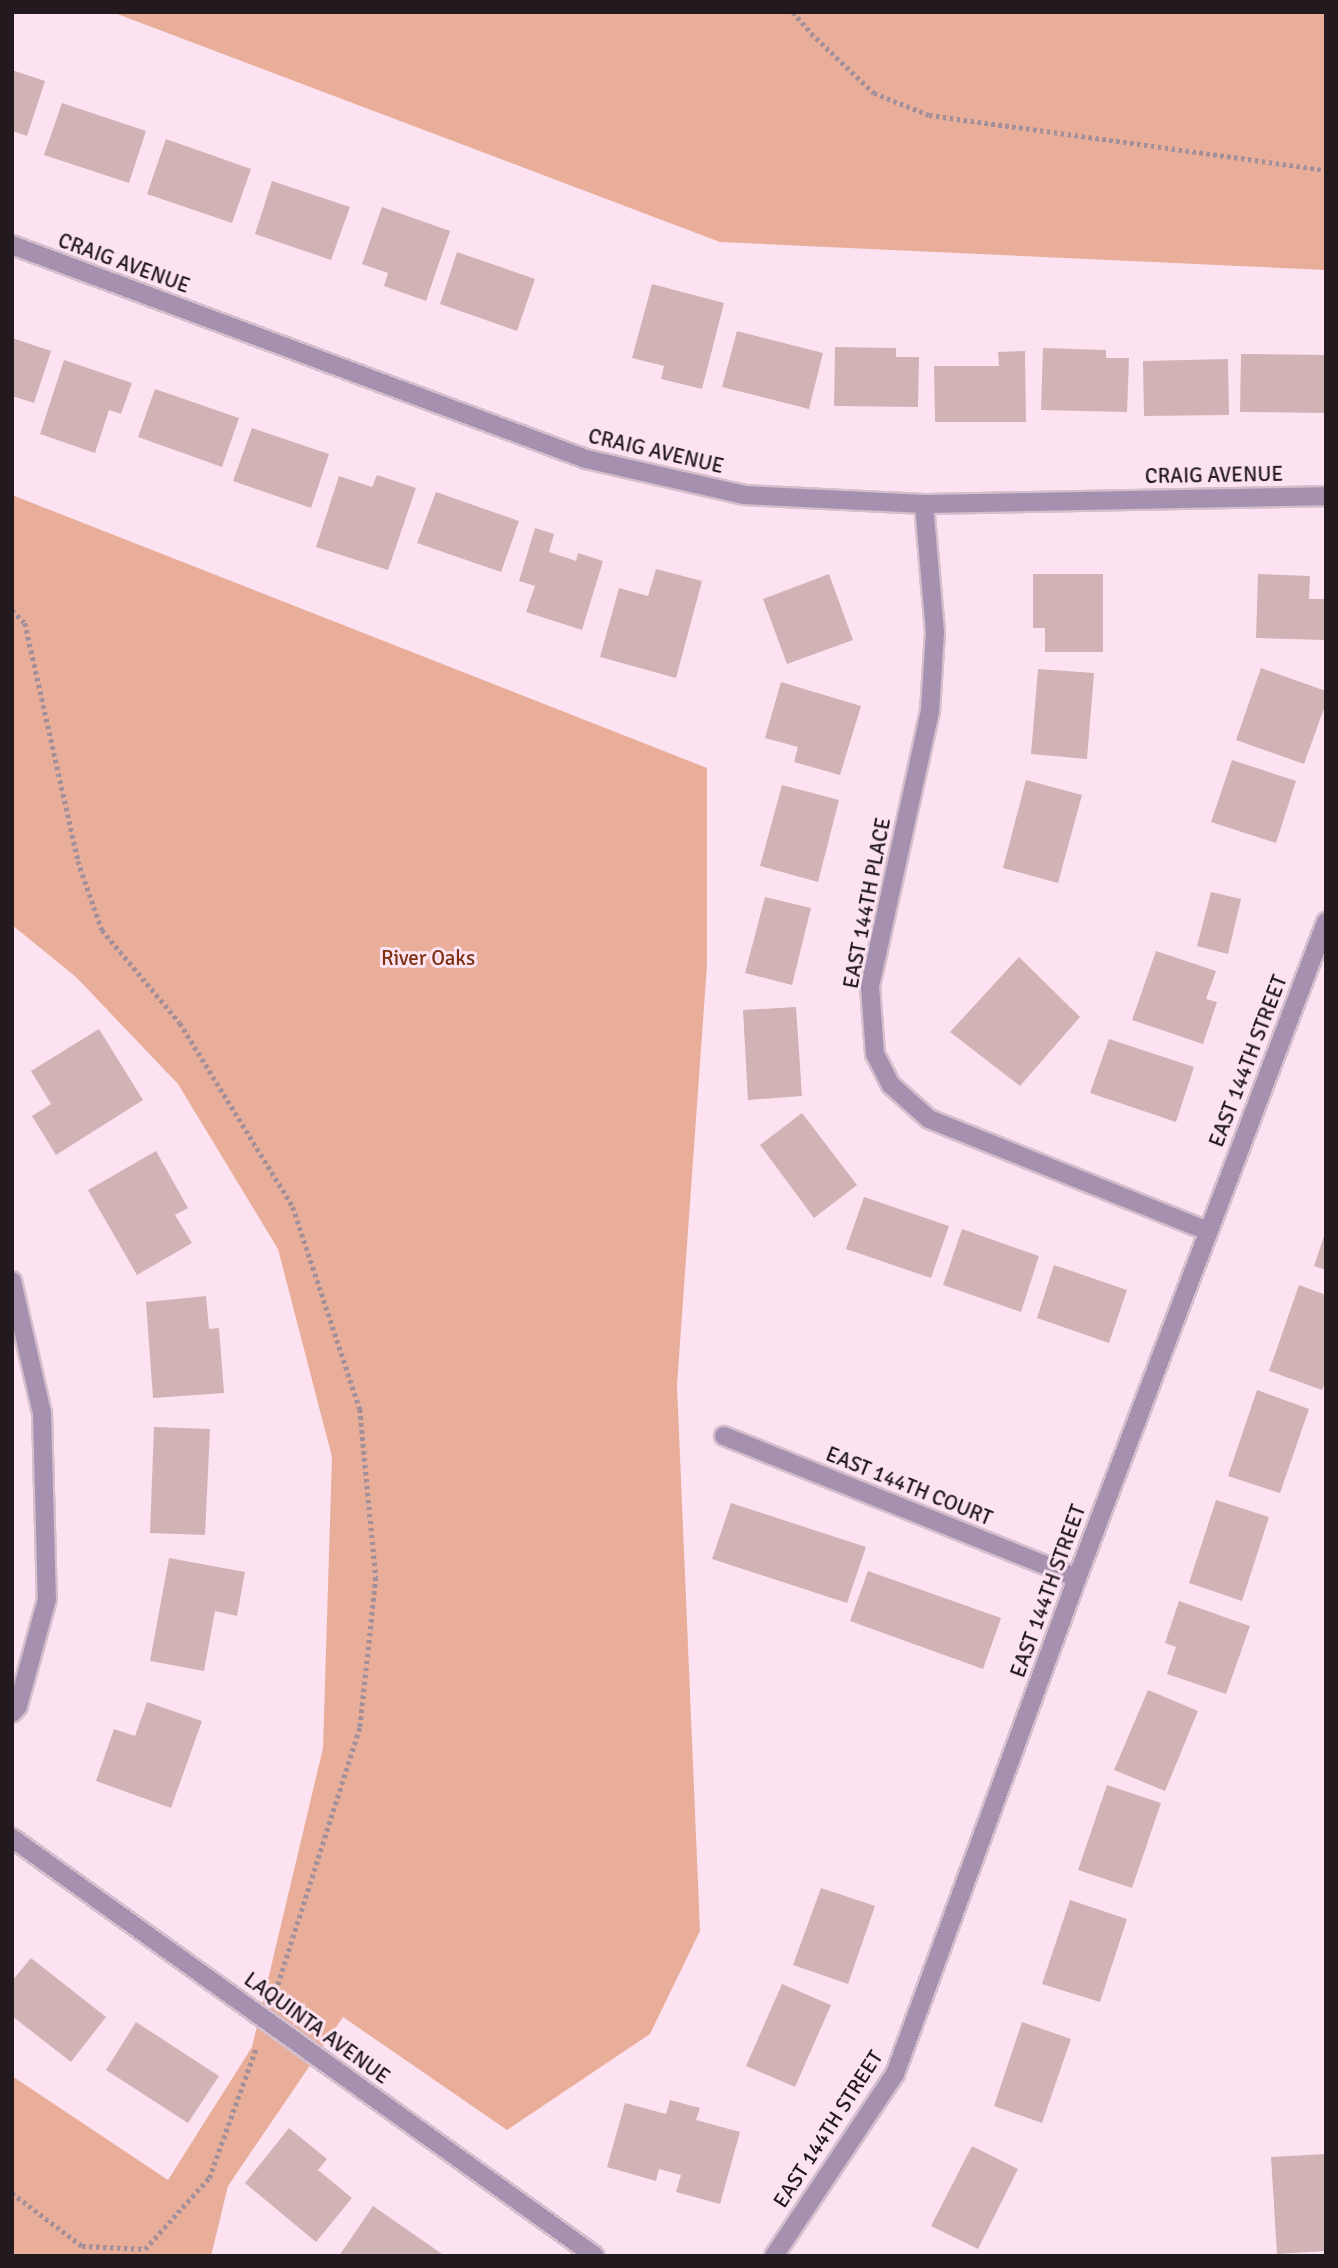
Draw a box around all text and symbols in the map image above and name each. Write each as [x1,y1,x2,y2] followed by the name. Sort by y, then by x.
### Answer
[55,228,193,298] street label: CRAIG AVENUE
[586,423,726,479] street label: CRAIG AVENUE
[1145,461,1283,489] street label: CRAIG AVENUE
[838,815,896,991] street label: EAST 144TH PLACE
[381,945,475,971] park label: River Oaks
[1204,971,1292,1151] street label: EAST 144TH STREET
[822,1441,996,1531] street label: EAST 144TH COURT
[1005,1501,1091,1681] street label: EAST 144TH STREET
[239,1967,395,2089] street label: LAQUINTA AVENUE
[768,2046,888,2212] street label: EAST 144TH STREET

